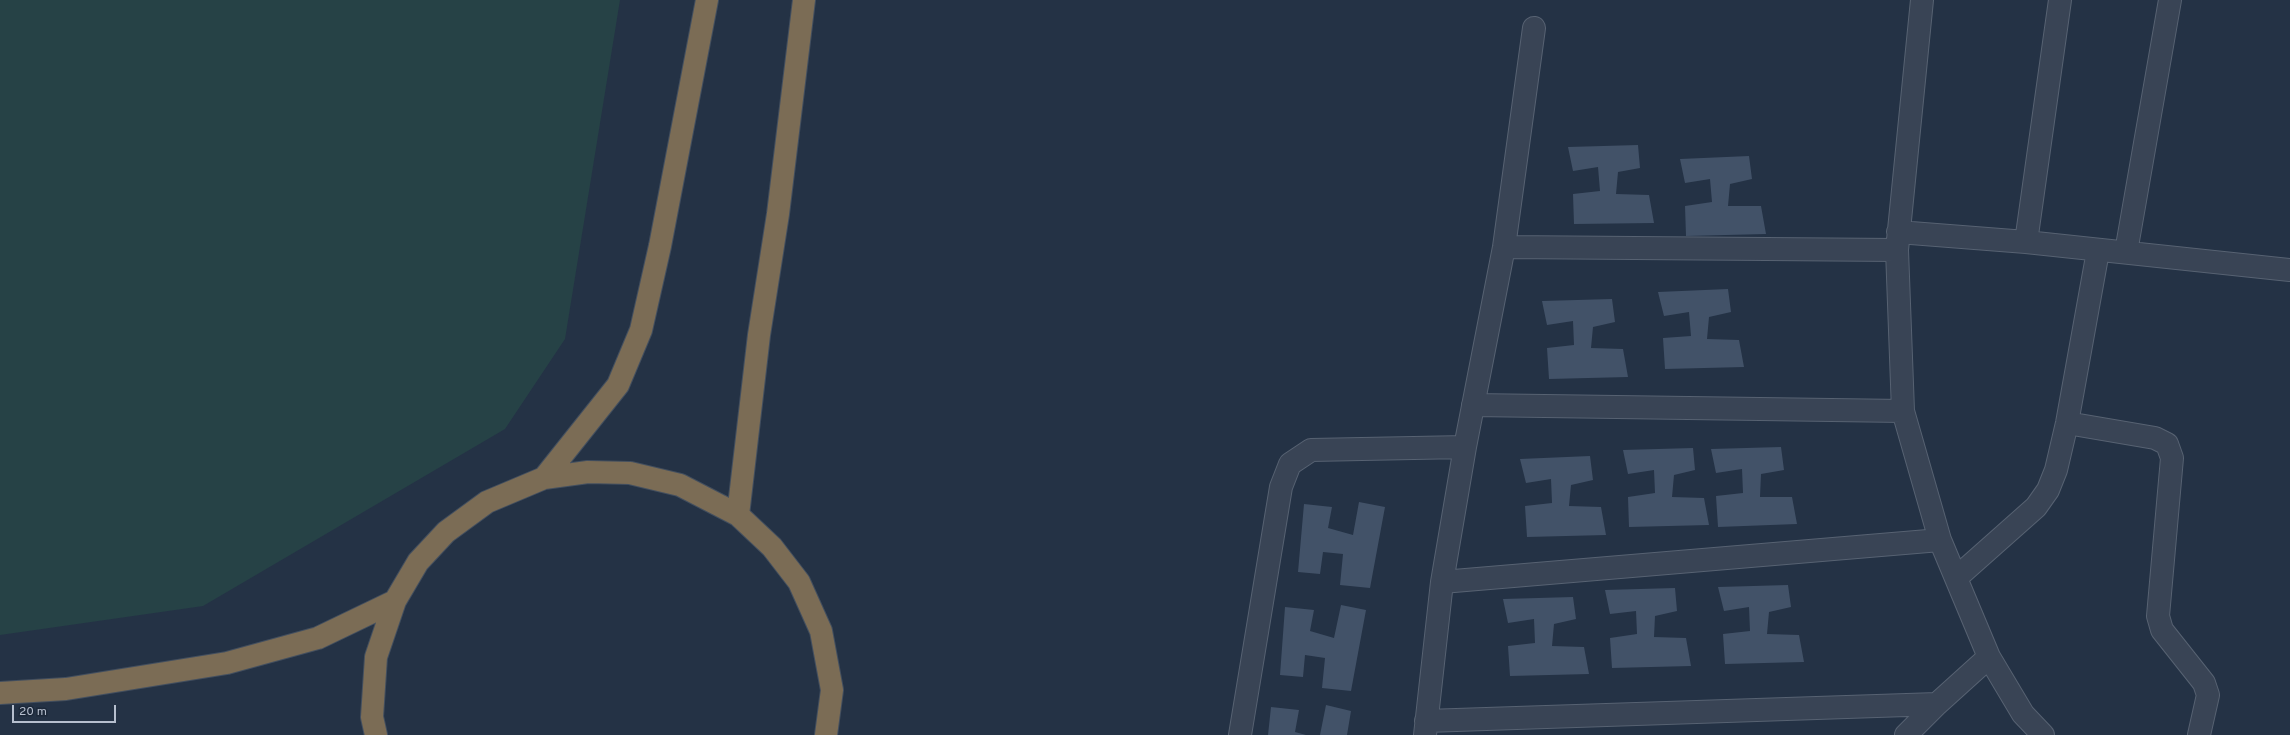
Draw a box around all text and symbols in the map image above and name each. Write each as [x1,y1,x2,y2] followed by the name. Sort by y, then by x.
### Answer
[14,697,118,723] scale bar
[19,704,47,720] text: 20 m

